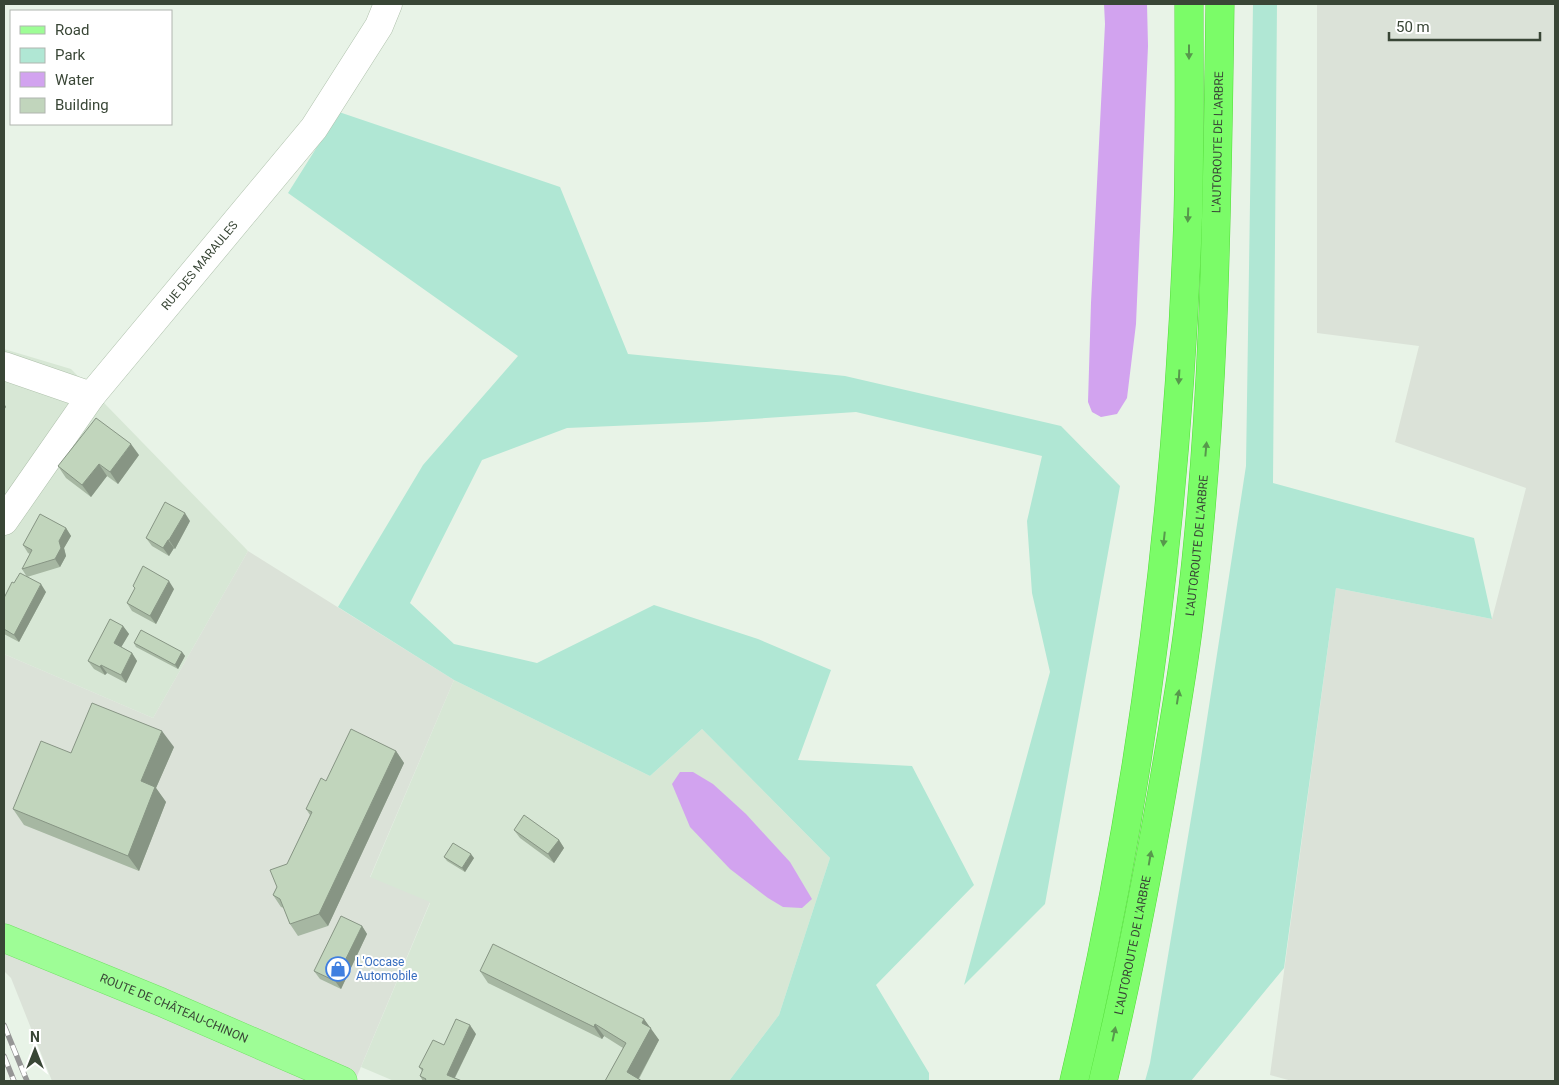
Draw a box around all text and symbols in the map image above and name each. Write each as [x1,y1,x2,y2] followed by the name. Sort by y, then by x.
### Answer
[10,10,172,125] legend
[1389,10,1540,42] scale bar
[1396,18,1430,36] text: 50 m
[55,21,89,39] text: Road
[1185,45,1193,61] one-way arrow
[55,46,86,64] text: Park
[55,71,94,89] text: Water
[1209,71,1226,213] street label: L'AUTOROUTE DE L'ARBRE
[55,96,109,114] text: Building
[1183,207,1191,223] one-way arrow
[158,218,241,313] street label: RUE DES MARAULES
[1174,370,1182,386] one-way arrow
[1202,441,1210,457] one-way arrow
[1183,474,1211,617] street label: L'AUTOROUTE DE L'ARBRE
[1160,531,1168,547] one-way arrow
[1174,689,1182,705] one-way arrow
[1147,849,1155,865] one-way arrow
[1112,874,1154,1016] street label: L'AUTOROUTE DE L'ARBRE
[356,955,417,983] place label: L'Occase Automobile
[325,956,351,982] shop icon: L'Occase Automobile
[98,971,250,1046] street label: ROUTE DE CHÂTEAU-CHINON
[10,1025,60,1075] north arrow
[1110,1026,1118,1041] one-way arrow
[30,1029,40,1045] text: N

